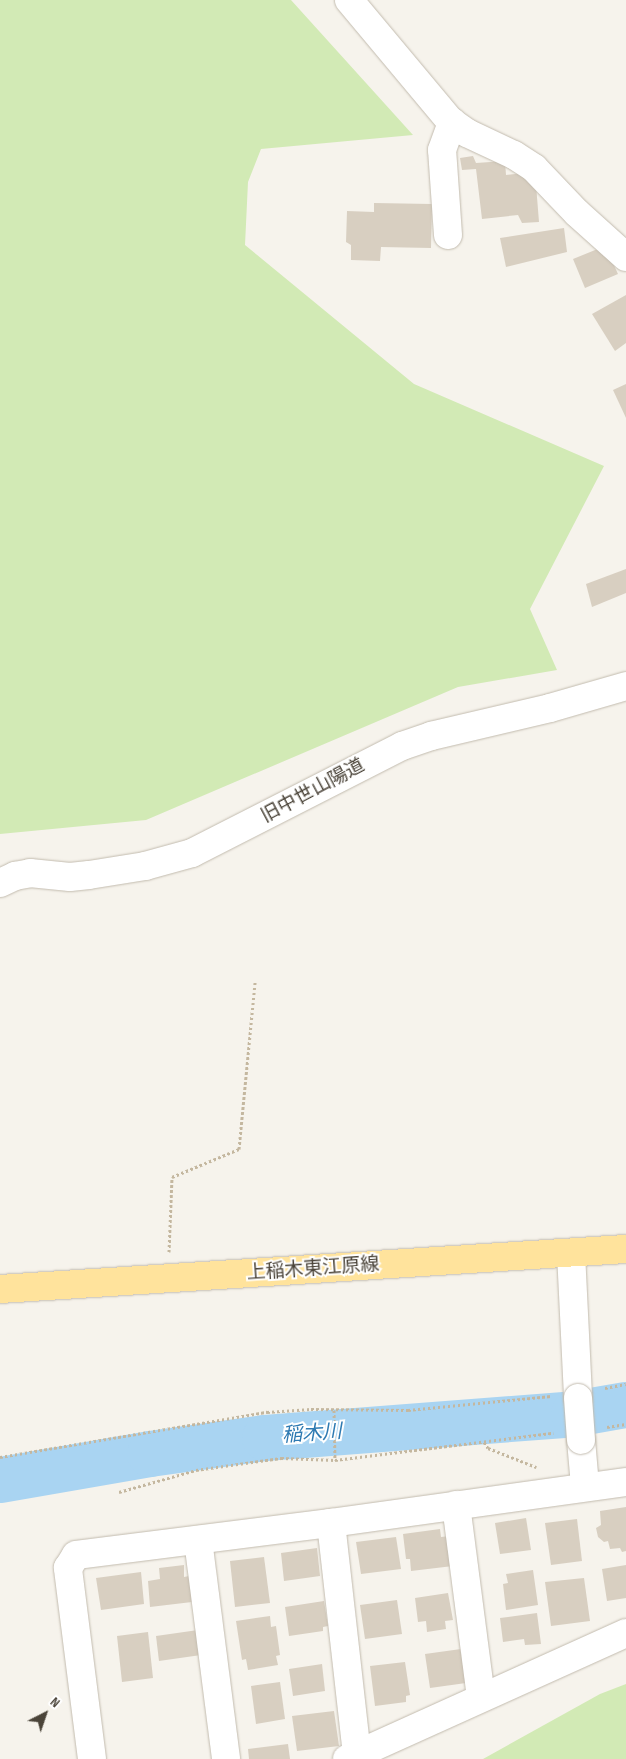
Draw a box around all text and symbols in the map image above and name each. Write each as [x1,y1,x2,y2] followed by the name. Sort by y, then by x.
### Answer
[257,754,369,828] street label: 旧中世山陽道
[246,1253,380,1285] street label: 上稲木東江原線
[281,1420,343,1448] water label: 稲木川
[20,1689,70,1739] north arrow
[47,1693,64,1711] text: N

